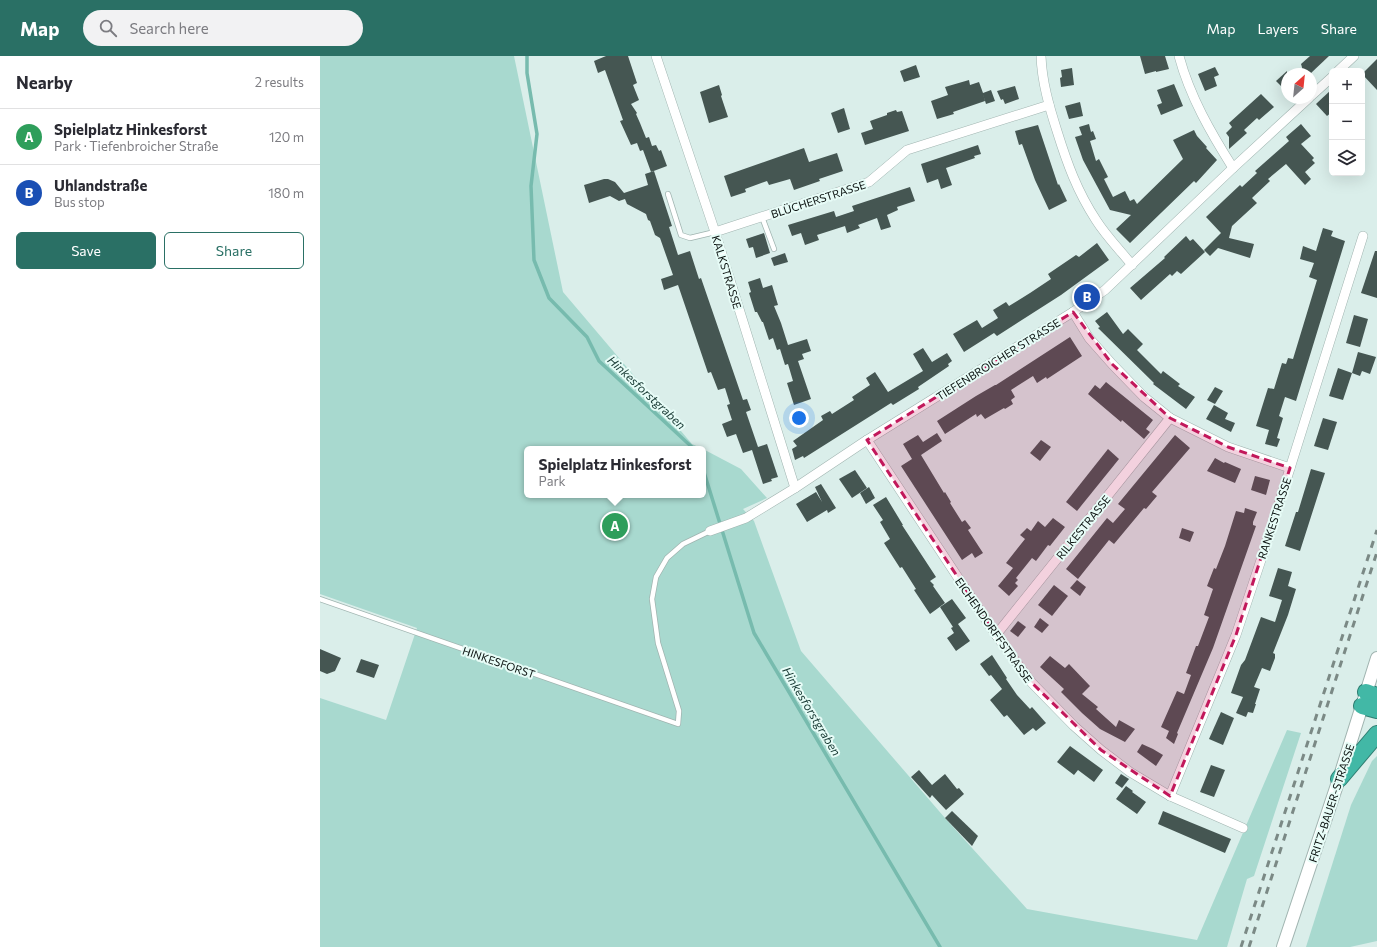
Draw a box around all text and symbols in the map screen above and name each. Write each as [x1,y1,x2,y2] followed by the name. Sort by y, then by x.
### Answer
[83,10,363,46] search box
[20,17,59,40] text: Map
[97,17,119,39] icon: search
[129,19,209,37] text: Search here
[1207,20,1235,37] text: Map
[1257,20,1299,37] text: Layers
[1321,20,1357,37] text: Share
[1281,68,1317,104] north arrow
[1329,68,1365,176] map controls
[1329,68,1365,104] button: +
[16,72,73,93] text: Nearby
[255,74,304,90] text: 2 results
[1329,104,1365,140] button: −
[54,120,207,138] text: Spielplatz Hinkesforst
[24,129,34,145] text: A
[269,129,304,145] text: 120 m
[54,138,218,154] text: Park · Tiefenbroicher Straße
[1329,140,1365,176] button: layers
[54,176,147,194] text: Uhlandstraße
[769,177,867,220] street label: BLÜCHERSTRASSE
[25,185,33,201] text: B
[268,185,304,201] text: 180 m
[54,194,105,210] text: Bus stop
[16,232,156,269] button: Save
[164,232,304,269] button: Share
[710,234,744,310] street label: KALKSTRASSE
[1074,282,1100,312] pin: B
[934,315,1062,403] street label: TIEFENBROICHER STRASSE
[605,352,689,432] water label: Hinkesforstgraben
[789,408,809,428] your location
[524,446,706,498] popup
[538,455,692,473] text: Spielplatz Hinkesforst
[538,473,566,489] text: Park
[1255,476,1293,560] street label: RANKESTRASSE
[1053,492,1113,562] street label: RILKESTRASSE
[602,511,628,541] pin: A
[953,575,1035,685] street label: EICHENDORFFSTRASSE
[461,643,537,681] street label: HINKESFORST
[780,664,844,758] water label: Hinkesforstgraben
[1306,742,1356,864] street label: FRITZ-BAUER-STRASSE

